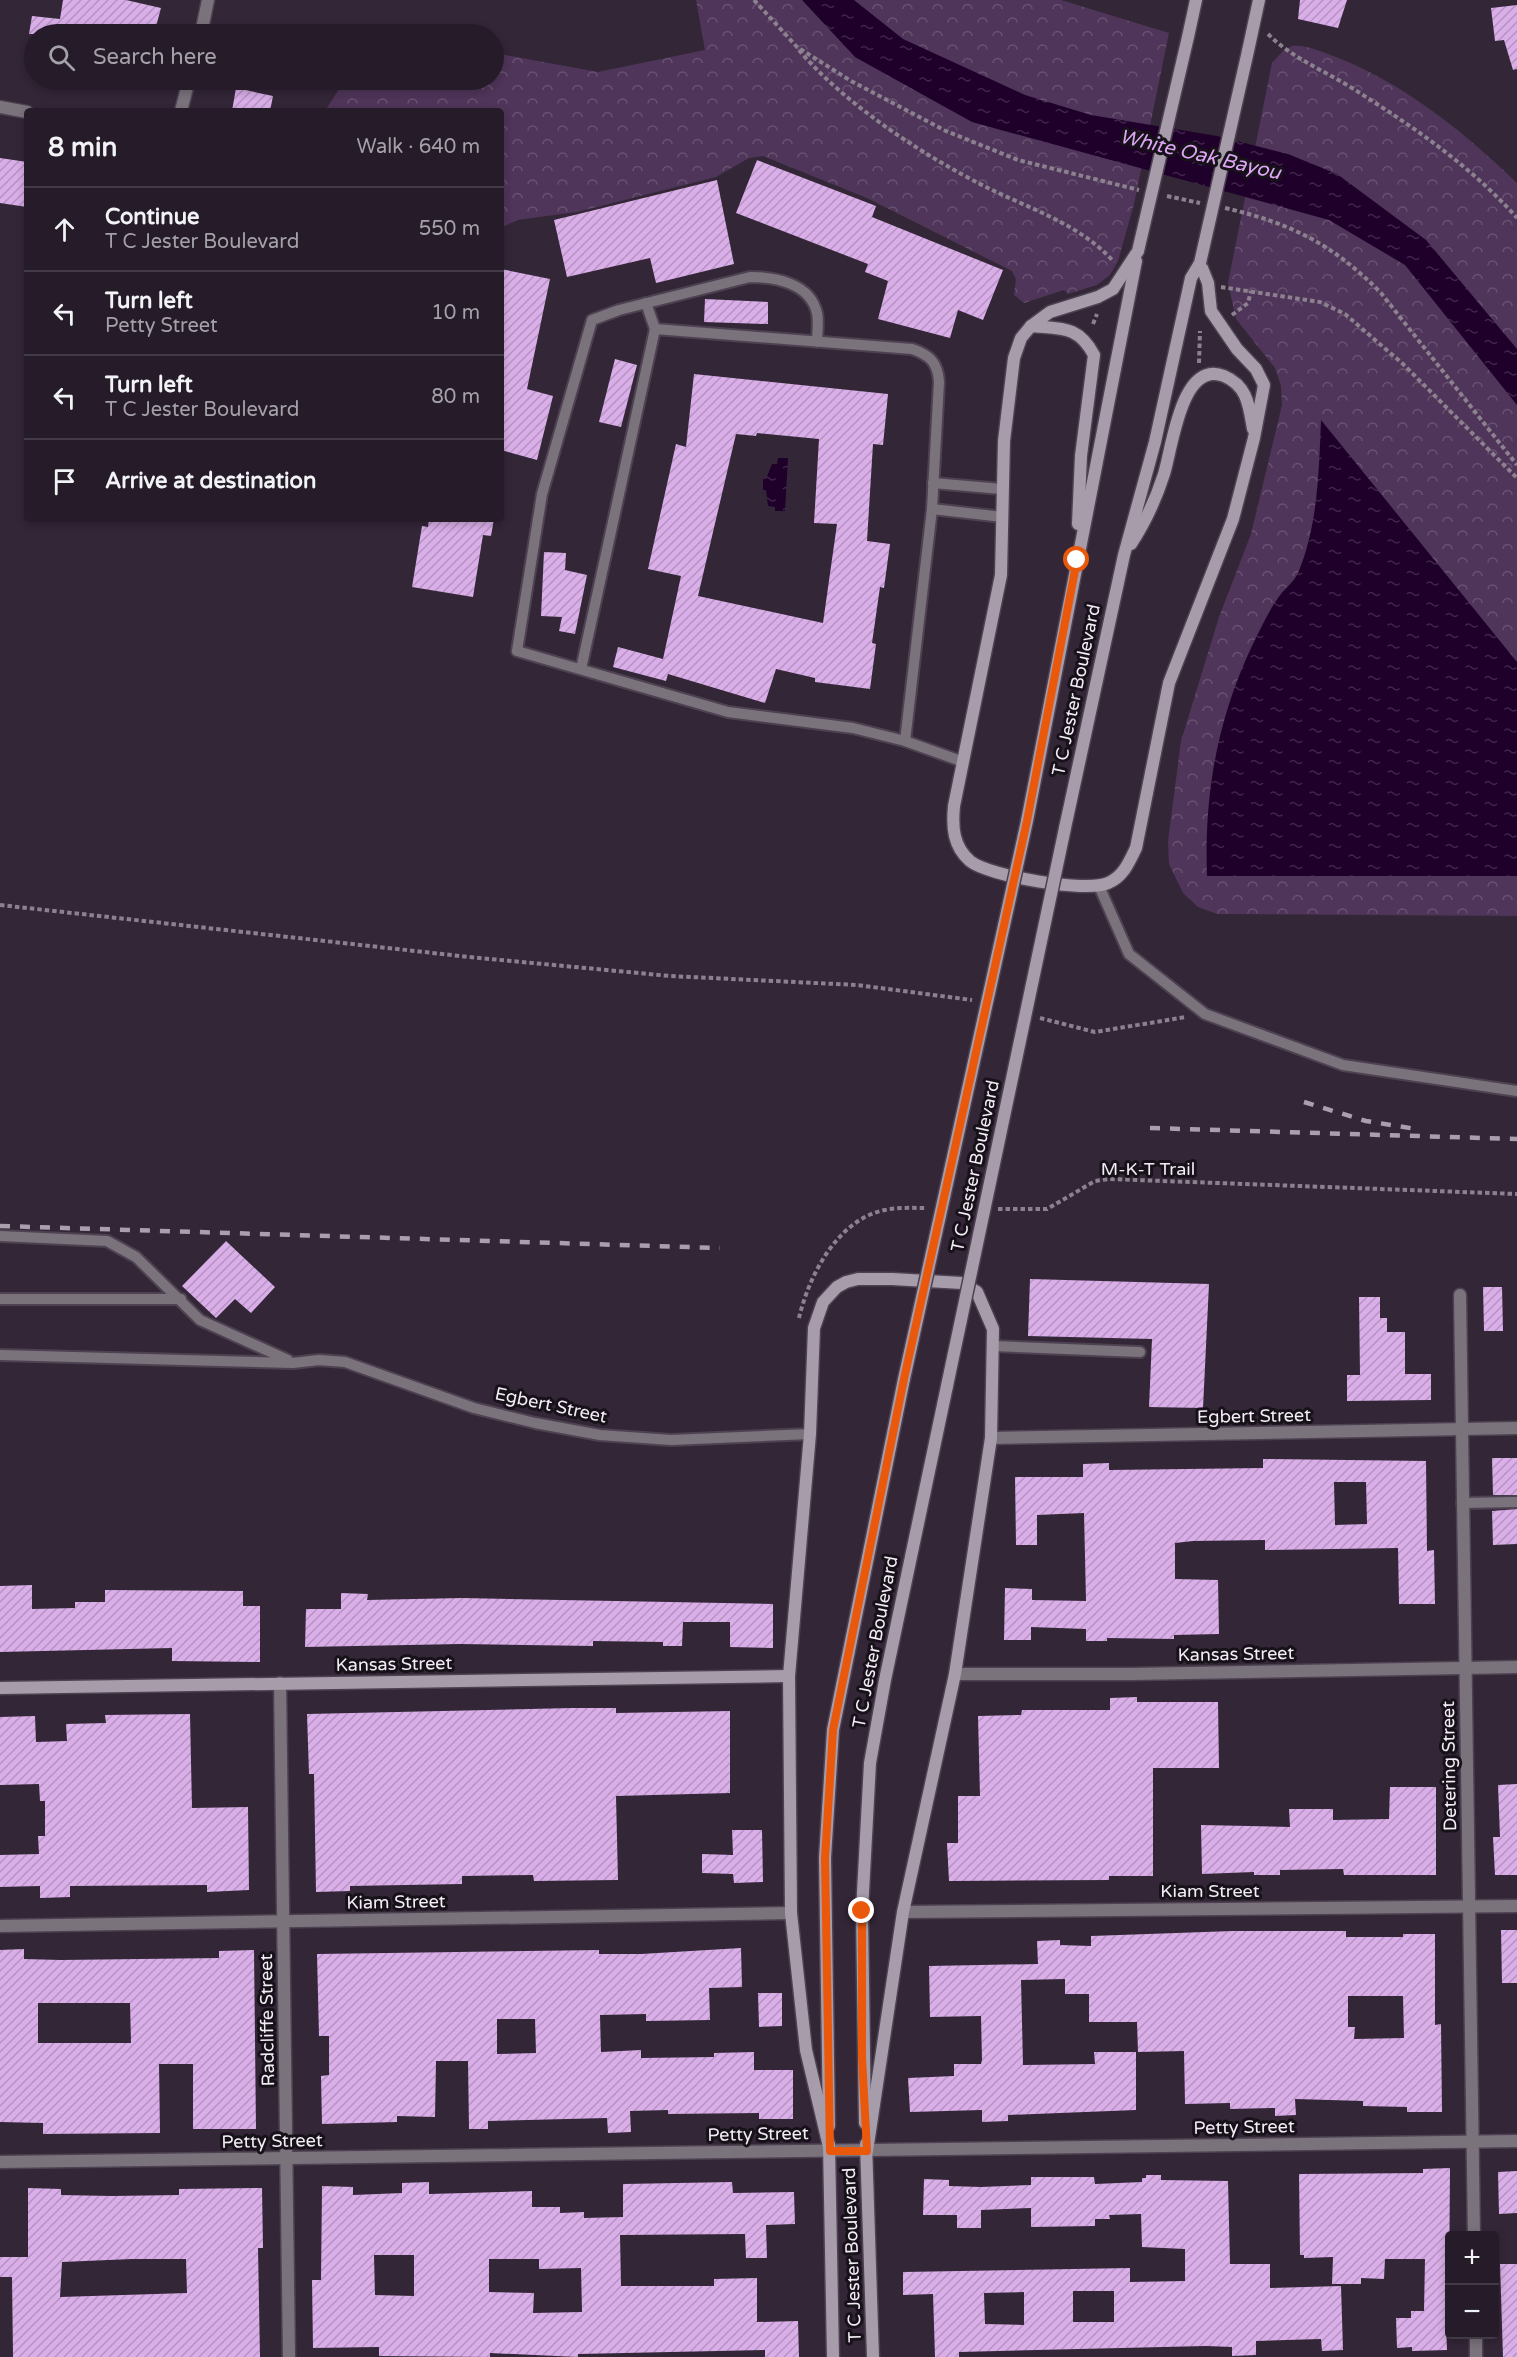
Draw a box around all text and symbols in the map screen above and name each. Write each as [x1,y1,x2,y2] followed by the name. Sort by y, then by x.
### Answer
[24,24,504,90] search box
[45,41,78,74] icon: search
[93,44,217,70] text: Search here
[1117,125,1285,186] water label: White Oak Bayou
[48,132,117,163] text: 8 min
[357,135,480,159] text: Walk · 640 m
[105,204,200,230] text: Continue
[48,213,81,246] icon: ahead
[419,217,480,241] text: 550 m
[105,230,299,254] text: T C Jester Boulevard
[105,288,193,314] text: Turn left
[48,297,81,330] icon: left
[431,301,480,325] text: 10 m
[105,314,218,338] text: Petty Street
[105,372,193,398] text: Turn left
[48,381,81,414] icon: left
[431,385,480,409] text: 80 m
[105,398,299,422] text: T C Jester Boulevard
[48,465,81,498] icon: arrive
[105,468,316,494] text: Arrive at destination
[1063,546,1089,572] route start
[1047,602,1105,778] street label: T C Jester Boulevard
[946,1078,1004,1254] street label: T C Jester Boulevard
[1101,1158,1195,1180] street label: M-K-T Trail
[493,1382,609,1428] street label: Egbert Street
[1197,1404,1311,1428] street label: Egbert Street
[848,1554,902,1730] street label: T C Jester Boulevard
[1177,1642,1295,1666] street label: Kansas Street
[335,1652,453,1676] street label: Kansas Street
[1437,1701,1461,1831] street label: Detering Street
[1160,1880,1260,1902] street label: Kiam Street
[346,1890,446,1914] street label: Kiam Street
[848,1897,874,1923] route end
[255,1953,279,2086] street label: Radcliffe Street
[1193,2115,1295,2139] street label: Petty Street
[707,2122,809,2146] street label: Petty Street
[221,2129,323,2153] street label: Petty Street
[838,2167,866,2343] street label: T C Jester Boulevard
[1445,2231,1499,2339] map controls
[1445,2231,1499,2285] button: +
[1445,2285,1499,2339] button: −

